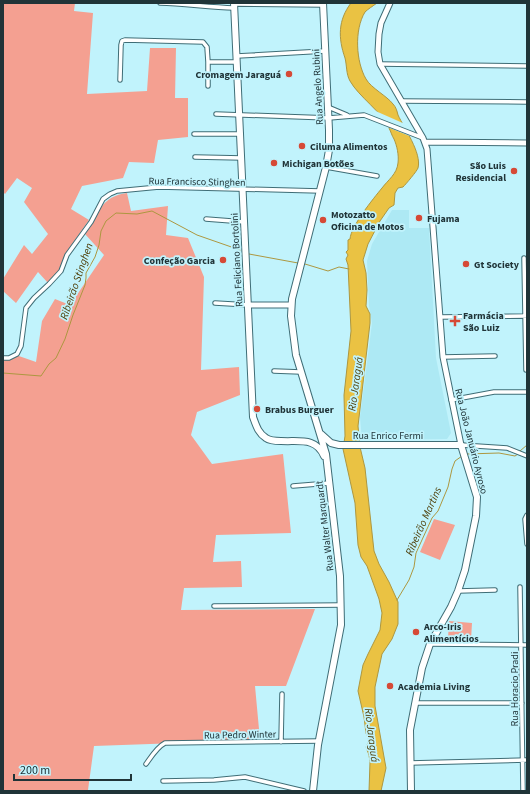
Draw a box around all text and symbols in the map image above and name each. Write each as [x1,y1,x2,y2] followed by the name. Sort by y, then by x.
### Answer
[309,49,327,125] street label: Rua Angelo Rubini
[195,68,281,82] place label: Cromagem Jaraguá
[284,69,294,79] marker: Cromagem Jaraguá
[310,140,388,154] place label: Ciluma Alimentos
[297,141,307,151] marker: Ciluma Alimentos
[282,157,354,171] place label: Michigan Botões
[269,158,279,168] marker: Michigan Botões
[455,159,507,185] place label: São Luis Residencial
[509,166,519,176] marker: São Luis Residencial
[148,174,246,190] street label: Rua Francisco Stinghen
[331,208,404,234] place label: Motozatto Oficina de Motos
[427,212,460,226] place label: Fujama
[228,213,246,307] street label: Rua Feliciano Bortolini
[414,213,424,223] marker: Fujama
[318,215,328,225] marker: Motozatto Oficina de Motos
[56,241,97,321] water label: Ribeirão Stinghen
[144,254,215,268] place label: Confeção Garcia
[218,255,228,265] marker: Confeção Garcia
[474,258,520,272] place label: Gt Society
[461,259,471,269] marker: Gt Society
[463,309,504,335] place label: Farmácia São Luiz
[450,316,460,326] marker: Farmácia São Luiz
[344,356,367,412] water label: Rio Jaraguá
[451,387,491,495] street label: Rua João Januário Ayroso
[265,403,334,417] place label: Brabus Burguer
[252,404,262,414] marker: Brabus Burguer
[353,429,423,443] street label: Rua Enrico Fermi
[312,479,337,572] street label: Rua Walter Marquardt
[402,484,446,558] water label: Ribeirão Martins
[423,620,479,646] place label: Arco-Iris Alimentícios
[411,627,421,637] marker: Arco-Iris Alimentícios
[508,652,522,726] street label: Rua Horacio Pradi
[397,680,471,694] place label: Academia Living
[385,681,395,691] marker: Academia Living
[361,707,382,763] water label: Rio Jaraguá
[204,727,277,743] street label: Rua Pedro Winter
[14,756,131,782] scale bar
[20,762,50,779] text: 200 m

